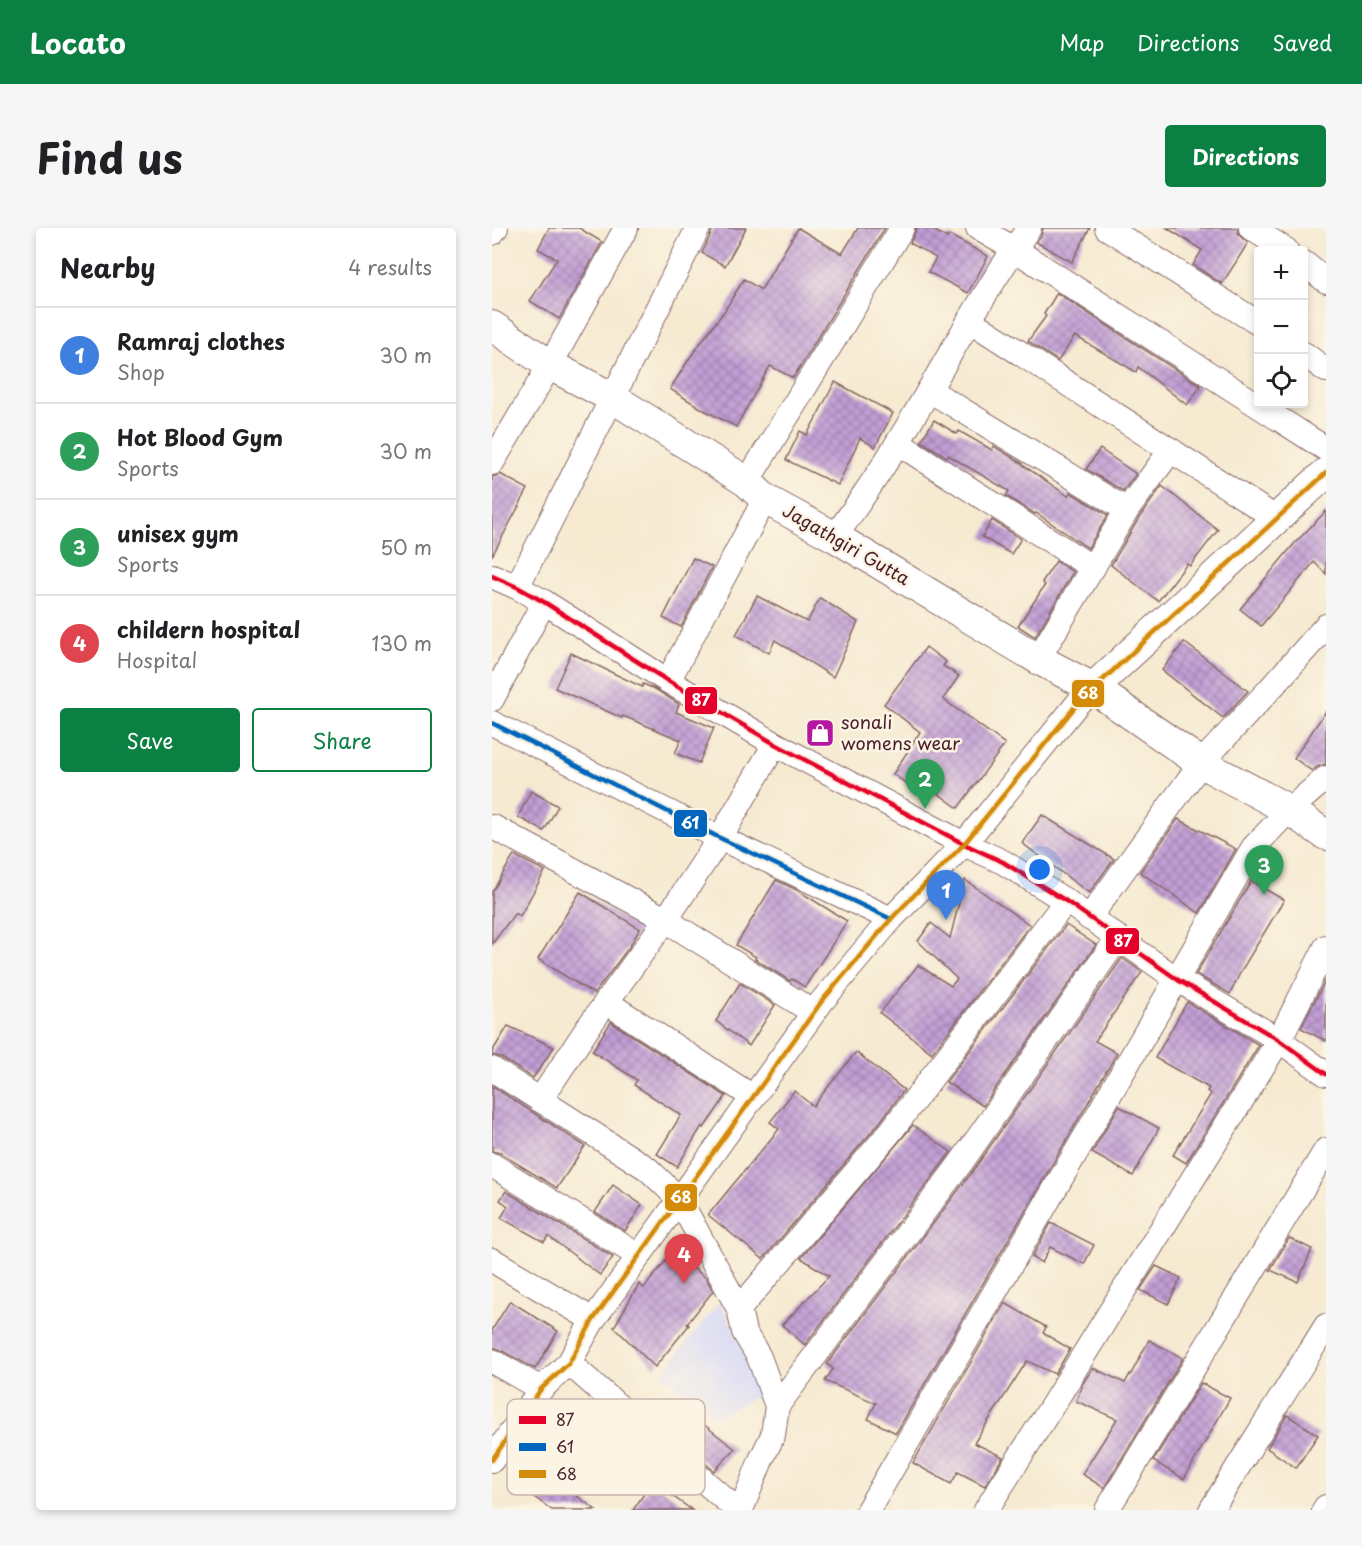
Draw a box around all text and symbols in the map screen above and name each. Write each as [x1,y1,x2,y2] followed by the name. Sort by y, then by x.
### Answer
[30,21,126,64] text: Locato
[1059,26,1104,58] text: Map
[1137,26,1239,58] text: Directions
[1272,26,1332,58] text: Saved
[36,125,183,188] text: Find us
[1165,125,1326,187] button: Directions
[1254,246,1308,408] map controls
[1254,246,1308,300] button: +
[60,248,155,287] text: Nearby
[348,252,432,282] text: 4 results
[1254,300,1308,354] button: −
[117,324,285,357] text: Ramraj clothes
[75,340,84,370] text: 1
[379,340,432,370] text: 30 m
[1254,354,1308,408] button: locate
[117,357,165,387] text: Shop
[117,420,283,453] text: Hot Blood Gym
[72,436,87,466] text: 2
[379,436,432,466] text: 30 m
[117,453,179,483] text: Sports
[778,496,916,592] street label: Jagathgiri Gutta
[117,516,239,549] text: unisex gym
[73,532,86,562] text: 3
[380,532,432,562] text: 50 m
[117,549,179,579] text: Sports
[117,612,300,645] text: childern hospital
[73,628,86,658] text: 4
[372,628,432,658] text: 130 m
[117,645,197,675] text: Hospital
[1071,679,1105,708] line badge: 68
[1077,680,1099,704] text: 68
[684,686,718,715] line badge: 87
[692,687,711,711] text: 87
[60,708,240,772] button: Save
[252,708,432,772] button: Share
[841,708,961,756] place label: sonali womens wear
[804,717,836,749] shop icon: sonali womens wear
[906,760,944,809] pin: 2
[673,809,708,838] line badge: 61
[681,810,699,834] text: 61
[1244,846,1284,895] pin: 3
[1025,855,1054,884] your location
[926,870,966,920] pin: 1
[1105,927,1140,955] line badge: 87
[1114,928,1133,952] text: 87
[664,1183,698,1212] line badge: 68
[670,1184,692,1208] text: 68
[664,1234,704,1284] pin: 4
[507,1399,705,1495] legend
[556,1407,574,1431] text: 87
[556,1434,574,1458] text: 61
[556,1461,577,1485] text: 68

